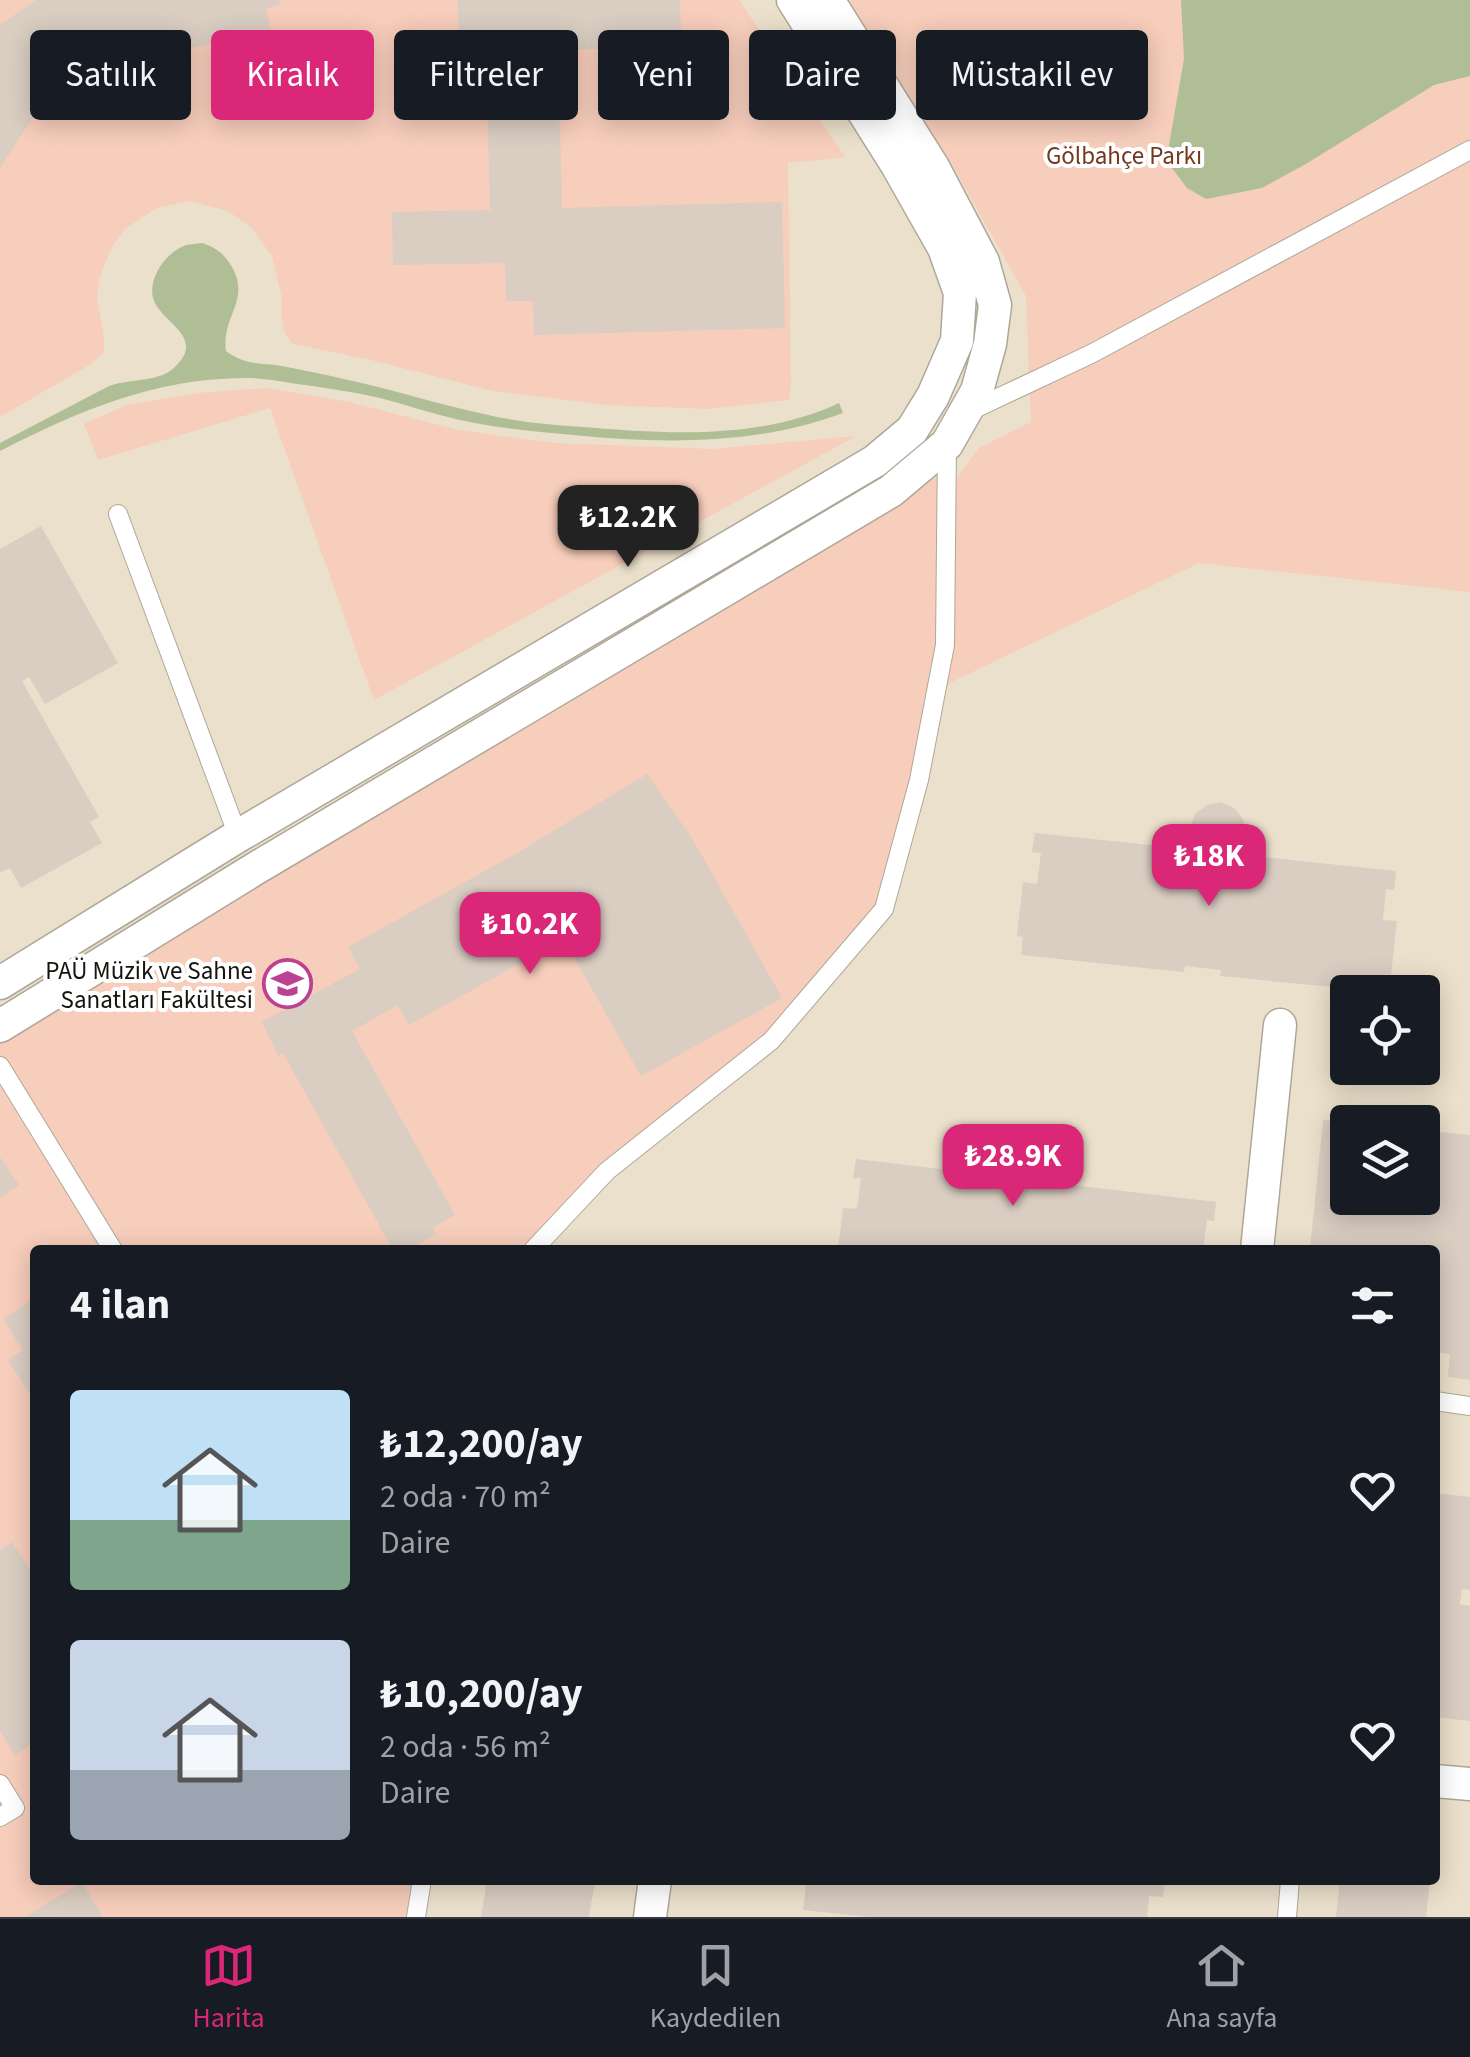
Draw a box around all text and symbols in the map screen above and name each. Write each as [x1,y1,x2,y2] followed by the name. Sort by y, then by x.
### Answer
[30,30,191,120] chip: Satılık
[211,30,374,120] chip: Kiralık
[394,30,578,120] chip: Filtreler
[598,30,729,120] chip: Yeni
[749,30,896,120] chip: Daire
[916,30,1148,120] chip: Müstakil ev
[1046,138,1202,174] park label: Gölbahçe Parkı
[547,485,709,570] pin: ₺12.2K
[580,494,676,540] text: ₺12.2K
[1150,824,1268,909] pin: ₺18K
[1174,833,1244,879] text: ₺18K
[449,892,611,977] pin: ₺10.2K
[482,901,578,947] text: ₺10.2K
[45,953,253,1018] place label: PAÜ Müzik ve Sahne Sanatları Fakültesi
[262,958,314,1010] school or university icon: PAÜ Müzik ve Sahne Sanatları Fakültesi
[1330,975,1440,1215] map controls
[1330,975,1440,1085] button: locate
[1330,1105,1440,1215] button: layers
[932,1124,1094,1209] pin: ₺28.9K
[965,1133,1061,1179] text: ₺28.9K
[70,1275,170,1335] text: 4 ilan
[1345,1278,1400,1333] icon: filters
[380,1414,583,1474] text: ₺12,200/ay
[150,1430,270,1550] icon: home
[1345,1463,1400,1518] icon: heart
[380,1474,551,1520] text: 2 oda · 70 m²
[380,1520,450,1566] text: Daire
[380,1664,583,1724] text: ₺10,200/ay
[150,1680,270,1800] icon: home
[1345,1713,1400,1768] icon: heart
[380,1724,551,1770] text: 2 oda · 56 m²
[380,1770,450,1816] text: Daire
[193,1938,265,2038] tab: Harita
[650,1938,781,2038] tab: Kaydedilen
[1167,1938,1277,2038] tab: Ana sayfa

